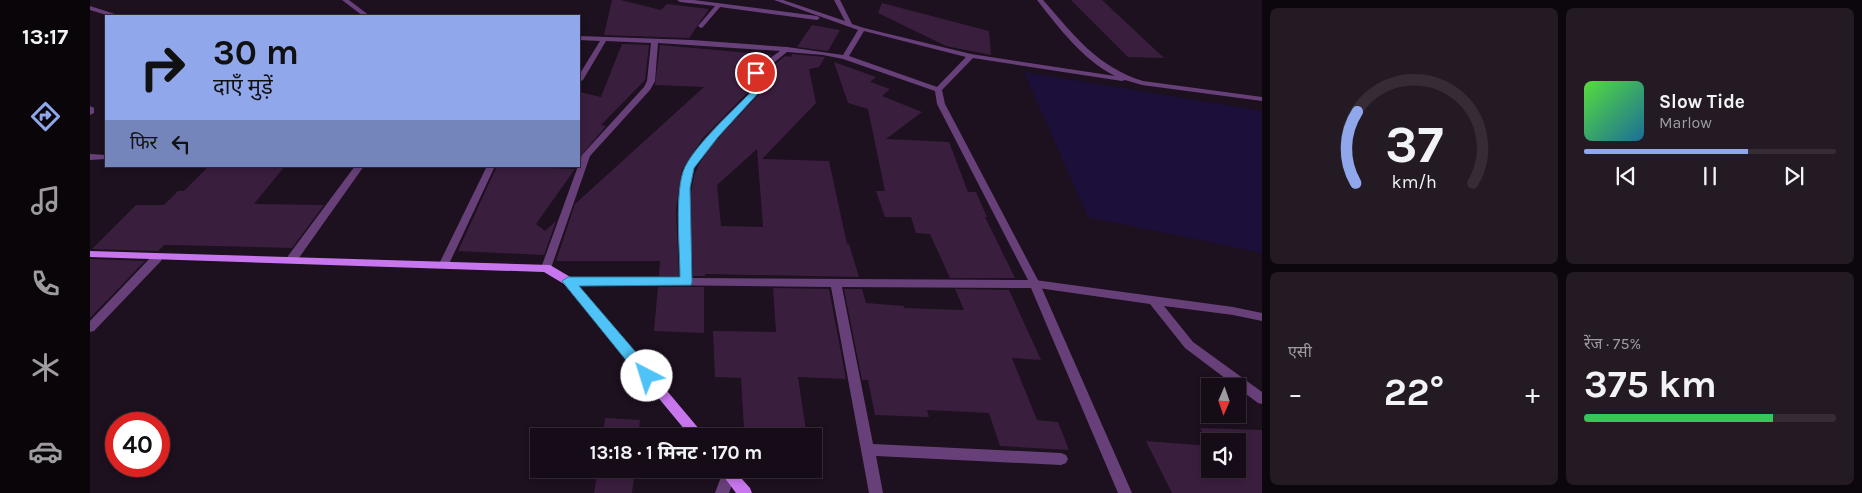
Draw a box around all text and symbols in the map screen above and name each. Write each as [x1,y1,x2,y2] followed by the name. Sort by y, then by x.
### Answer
[22,24,68,50] text: 13:17
[213,32,299,73] text: 30 m
[130,35,195,100] icon: right
[735,52,777,94] pin
[742,59,770,87] icon: arrive
[213,74,273,100] text: दाएँ मुड़ें
[1659,91,1745,113] text: Slow Tide
[28,99,63,134] icon: directions
[1659,113,1712,132] text: Marlow
[1385,114,1443,175] text: 37
[167,130,195,158] icon: left
[130,132,157,154] text: फिर
[1612,162,1640,190] icon: previous
[1696,162,1724,190] icon: pause
[1780,162,1808,190] icon: next
[1391,172,1437,193] text: km/h
[28,183,63,218] icon: music
[28,266,63,301] icon: phone
[1584,334,1641,353] text: रेंज · 75%
[1288,342,1312,361] text: एसी
[620,349,672,401] position arrow
[28,350,63,385] icon: climate
[1584,362,1717,407] text: 375 km
[1384,370,1444,415] text: 22°
[1288,377,1303,410] text: −
[1525,377,1540,410] text: +
[1201,378,1246,422] north arrow
[1201,378,1246,478] map controls
[105,412,170,477] speed limit sign: 40
[1201,433,1246,478] button: sound
[28,434,63,469] icon: car
[590,442,762,464] text: 13:18 · 1 मिनट · 170 m

